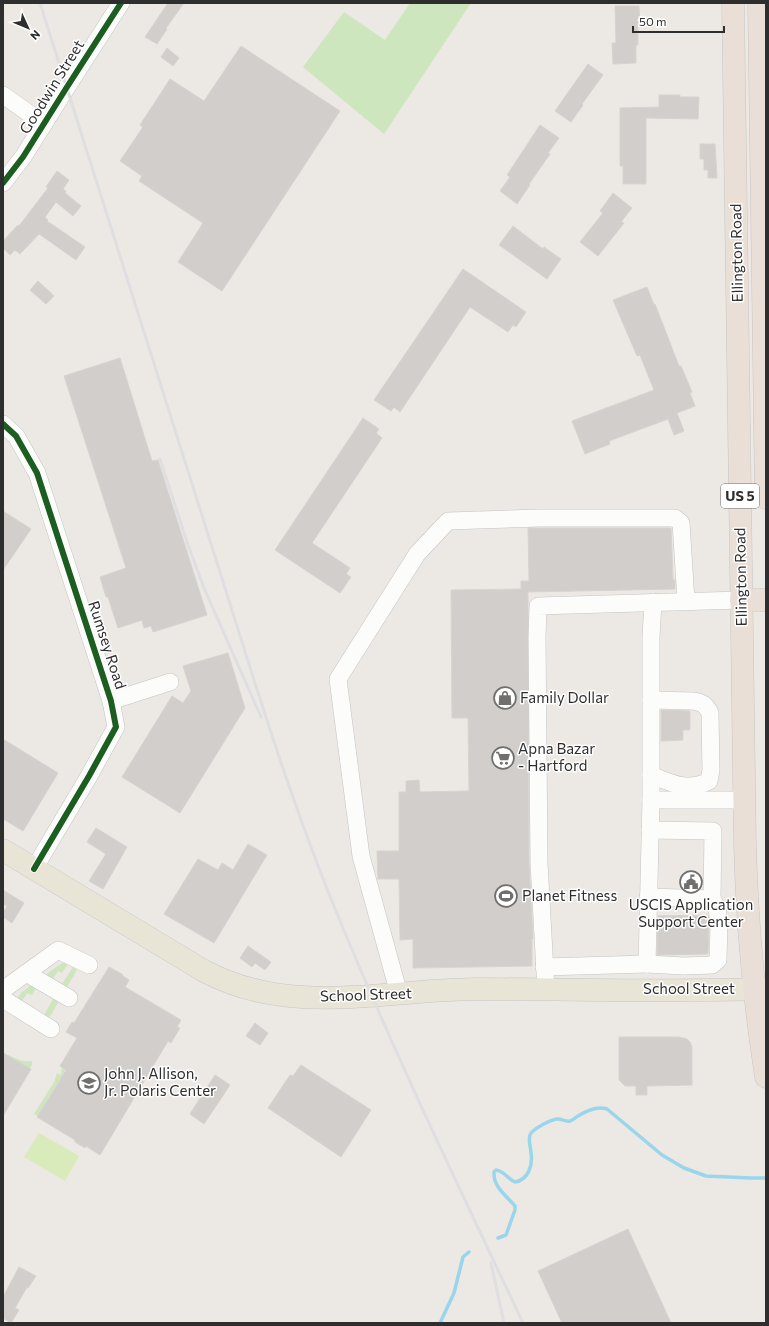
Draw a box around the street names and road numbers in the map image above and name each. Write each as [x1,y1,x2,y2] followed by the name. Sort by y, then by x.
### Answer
[15,36,87,137] street label: Goodwin Street
[726,204,746,302] street label: Ellington Road
[721,484,759,508] road number: US 5
[730,528,750,626] street label: Ellington Road
[85,598,131,691] street label: Rumsey Road
[643,979,735,997] street label: School Street
[320,983,412,1005] street label: School Street

